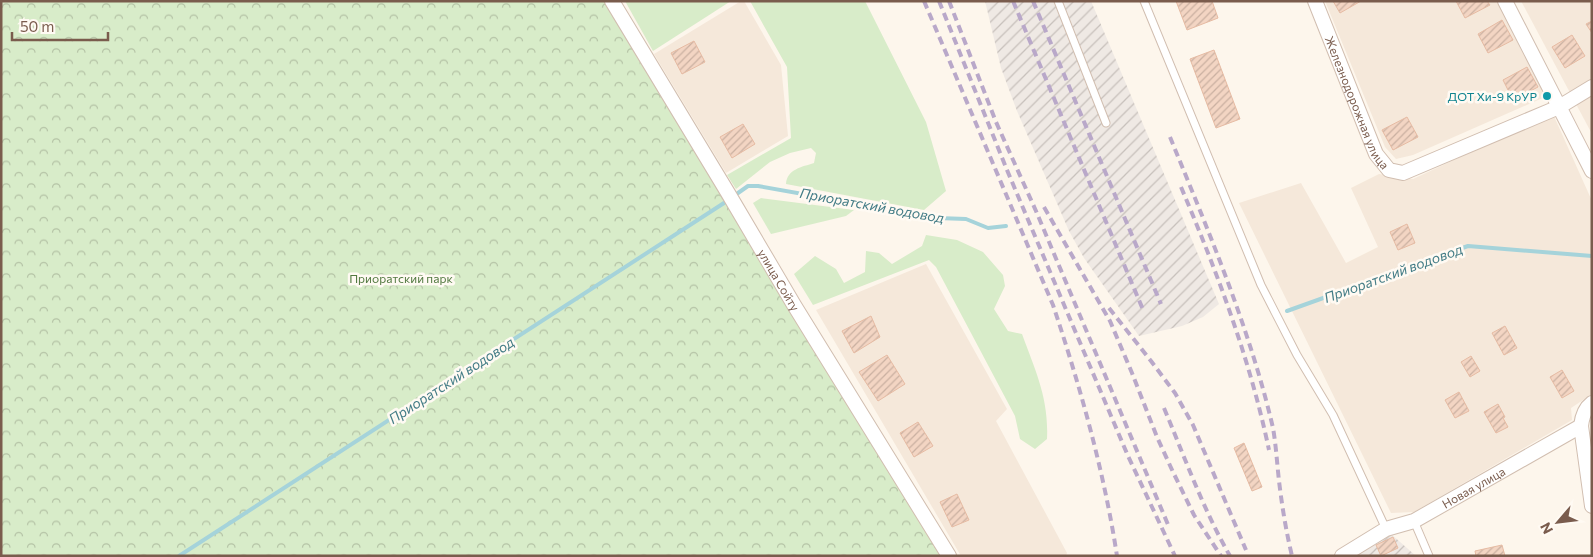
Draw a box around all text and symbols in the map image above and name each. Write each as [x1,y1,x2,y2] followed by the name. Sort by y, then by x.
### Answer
[12,10,109,42] scale bar
[20,17,54,35] text: 50 m
[1323,34,1392,172] street label: Железнодорожная улица
[1448,89,1537,103] place label: ДОТ Хи-9 КрУР
[1541,90,1553,102] marker: ДОТ Хи-9 КрУР
[799,184,945,226] water label: Приоратский водовод
[1321,240,1465,306] water label: Приоратский водовод
[755,246,803,313] street label: улица Сойту
[349,271,453,285] park label: Приоратский парк
[385,333,517,427] water label: Приоратский водовод
[1439,464,1507,511] street label: Новая улица
[1533,497,1583,547] north arrow
[1536,520,1556,537] text: N

